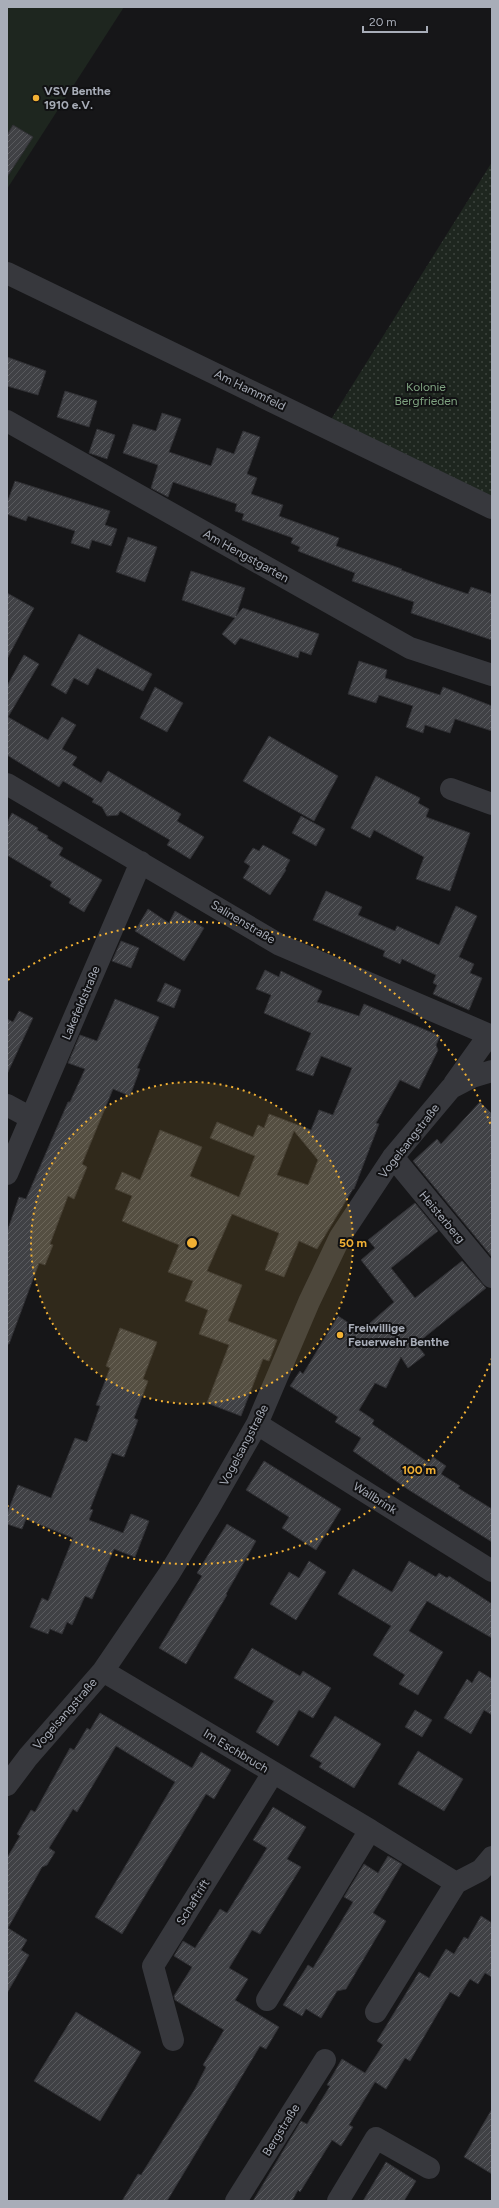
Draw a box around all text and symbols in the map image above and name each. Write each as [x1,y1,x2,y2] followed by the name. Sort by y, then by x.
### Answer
[363,8,427,34] scale bar
[369,15,397,29] text: 20 m
[44,84,111,112] place label: VSV Benthe 1910 e.V.
[31,93,41,103] marker: VSV Benthe 1910 e.V.
[212,367,288,413] street label: Am Hammfeld
[394,380,458,408] park label: Kolonie Bergfrieden
[201,527,291,585] street label: Am Hengstgarten
[208,897,278,947] street label: Salinenstraße
[59,964,103,1042] street label: Lakefeldstraße
[376,1101,443,1181] street label: Vogelsangstraße
[416,1188,468,1246] street label: Heisterberg
[185,1236,199,1250] centre of rings
[339,1236,367,1250] text: 50 m
[348,1321,449,1349] place label: Freiwillige Feuerwehr Benthe
[335,1330,345,1340] marker: Freiwillige Feuerwehr Benthe
[217,1402,272,1488] street label: Vogelsangstraße
[402,1463,436,1477] text: 100 m
[351,1479,400,1517] street label: Wallbrink
[30,1675,100,1753] street label: Vogelsangstraße
[201,1726,271,1776] street label: Im Eschbruch
[173,1876,213,1928] street label: Schaftrift
[260,2101,303,2159] street label: Bergstraße

